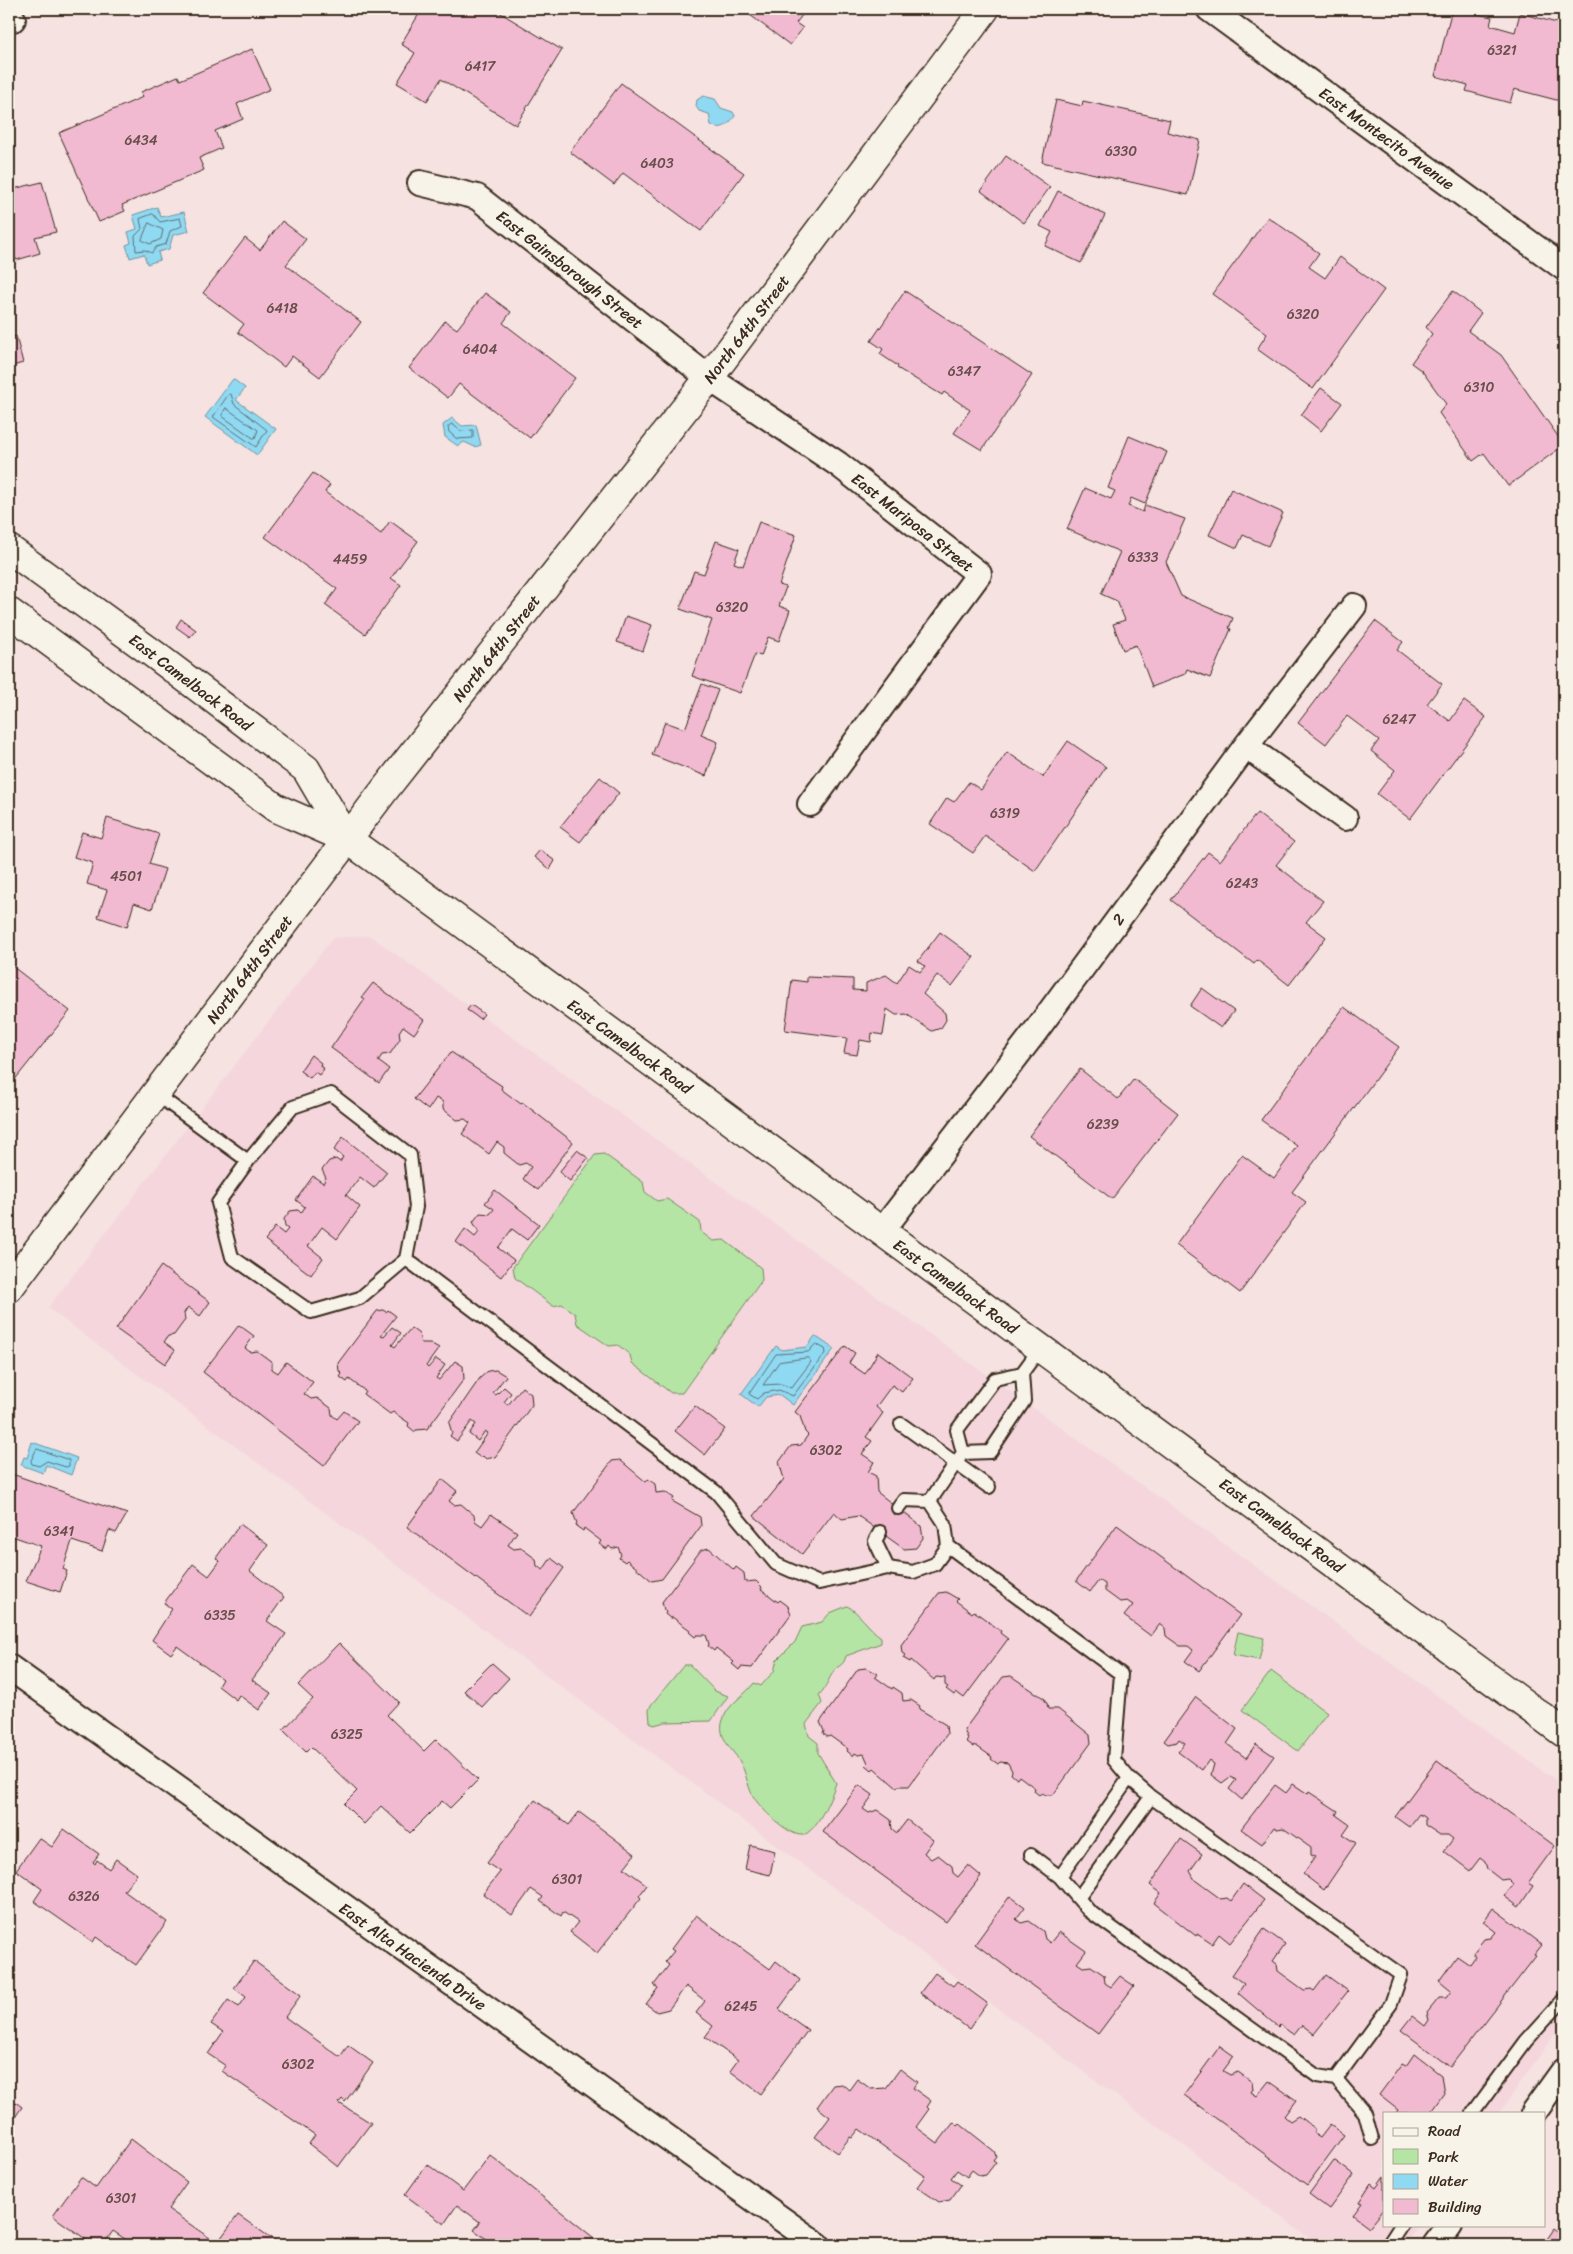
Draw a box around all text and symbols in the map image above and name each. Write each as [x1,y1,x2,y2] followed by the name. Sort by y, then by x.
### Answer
[1487,38,1517,63] house number: 6321
[465,54,496,79] house number: 6417
[1313,79,1461,198] street label: East Montecito Avenue
[124,128,158,153] house number: 6434
[1105,139,1137,164] house number: 6330
[640,151,674,176] house number: 6403
[489,202,650,337] street label: East Gainsborough Street
[696,268,797,390] street label: North 64th Street
[266,296,298,321] house number: 6418
[1287,302,1319,327] house number: 6320
[463,337,497,362] house number: 6404
[948,359,981,384] house number: 6347
[1464,375,1494,400] house number: 6310
[845,465,981,580] street label: East Mariposa Street
[1127,545,1159,570] house number: 6333
[333,547,368,572] house number: 4459
[445,588,548,709] street label: North 64th Street
[716,595,748,620] house number: 6320
[122,626,260,740] street label: East Camelback Road
[1383,707,1416,732] house number: 6247
[990,801,1021,826] house number: 6319
[110,864,142,889] house number: 4501
[1226,871,1259,896] house number: 6243
[1104,907,1133,932] street label: 2
[199,908,300,1030] street label: North 64th Street
[561,991,700,1103] street label: East Camelback Road
[1087,1112,1120,1137] house number: 6239
[887,1231,1026,1343] street label: East Camelback Road
[810,1438,842,1463] house number: 6302
[1213,1470,1352,1582] street label: East Camelback Road
[44,1519,74,1544] house number: 6341
[204,1603,236,1628] house number: 6335
[331,1722,364,1747] house number: 6325
[552,1867,582,1892] house number: 6301
[68,1884,100,1909] house number: 6326
[333,1894,493,2018] street label: East Alta Hacienda Drive
[724,1994,758,2019] house number: 6245
[282,2052,314,2077] house number: 6302
[1383,2112,1546,2226] legend
[1428,2118,1461,2144] text: Road
[1428,2144,1459,2170] text: Park
[1428,2168,1468,2194] text: Water
[106,2186,136,2211] house number: 6301
[1428,2194,1482,2220] text: Building

